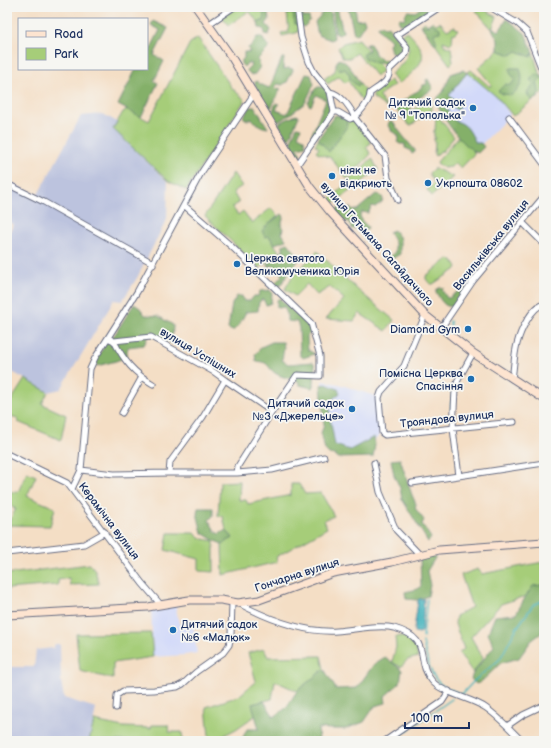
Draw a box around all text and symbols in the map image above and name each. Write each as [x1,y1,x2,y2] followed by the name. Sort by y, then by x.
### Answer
[18,18,148,70] legend
[54,27,83,42] text: Road
[54,47,78,62] text: Park
[385,96,465,122] place label: Дитячий садок № 9 "Тополька"
[468,103,478,113] marker: Дитячий садок № 9 "Тополька"
[340,164,392,190] place label: ніяк не відкриють
[327,171,337,181] marker: ніяк не відкриють
[436,177,523,190] place label: Укрпошта 08602
[423,178,433,188] marker: Укрпошта 08602
[318,179,436,309] street label: вулиця Гетьмана Сагайдачного
[450,197,532,293] street label: Васильківська вулиця
[245,252,359,278] place label: Церква святого Великомученика Юрія
[232,259,242,269] marker: Церква святого Великомученика Юрія
[390,323,460,336] place label: Diamond Gym
[463,324,473,334] marker: Diamond Gym
[158,325,238,381] street label: вулиця Успішних
[379,367,463,393] place label: Помісна Церква Спасіння
[466,374,476,384] marker: Помісна Церква Спасіння
[252,397,344,423] place label: Дитячий садок №3 «Джерельце»
[347,404,357,414] marker: Дитячий садок №3 «Джерельце»
[400,408,494,430] street label: Трояндова вулиця
[76,480,142,562] street label: Керамічна вулиця
[253,555,341,595] street label: Гончарна вулиця
[181,618,258,644] place label: Дитячий садок №6 «Малюк»
[168,625,178,635] marker: Дитячий садок №6 «Малюк»
[405,704,469,730] scale bar
[411,711,443,726] text: 100 m

